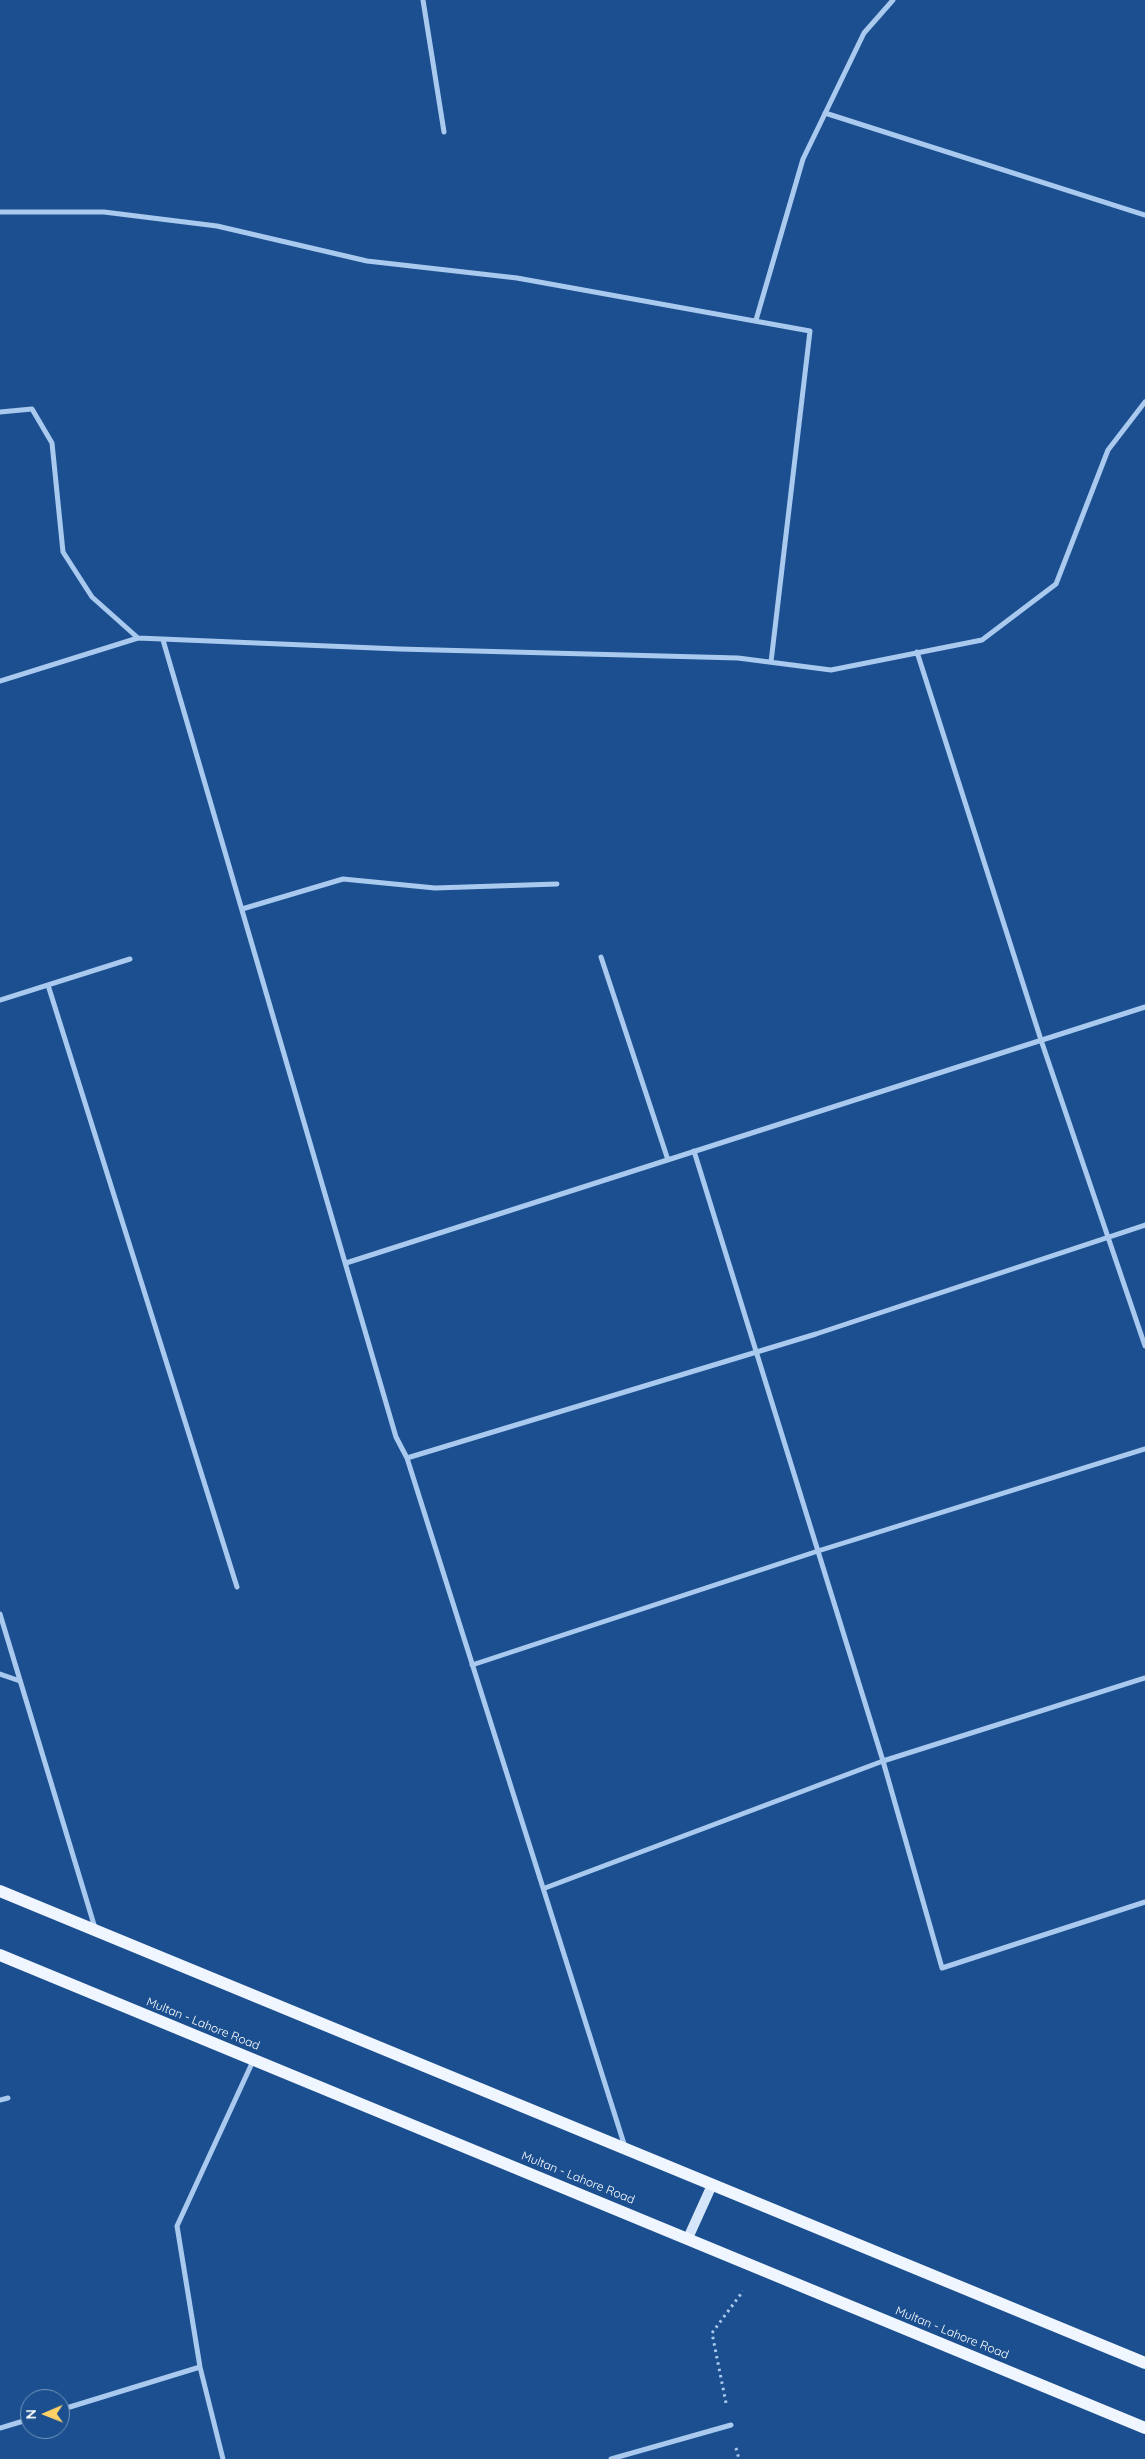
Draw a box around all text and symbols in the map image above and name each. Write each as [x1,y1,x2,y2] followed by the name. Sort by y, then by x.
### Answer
[144,1995,262,2053] street label: Multan - Lahore Road
[519,2149,637,2207] street label: Multan - Lahore Road
[893,2304,1011,2362] street label: Multan - Lahore Road
[20,2389,70,2439] north arrow
[22,2409,40,2420] text: N

